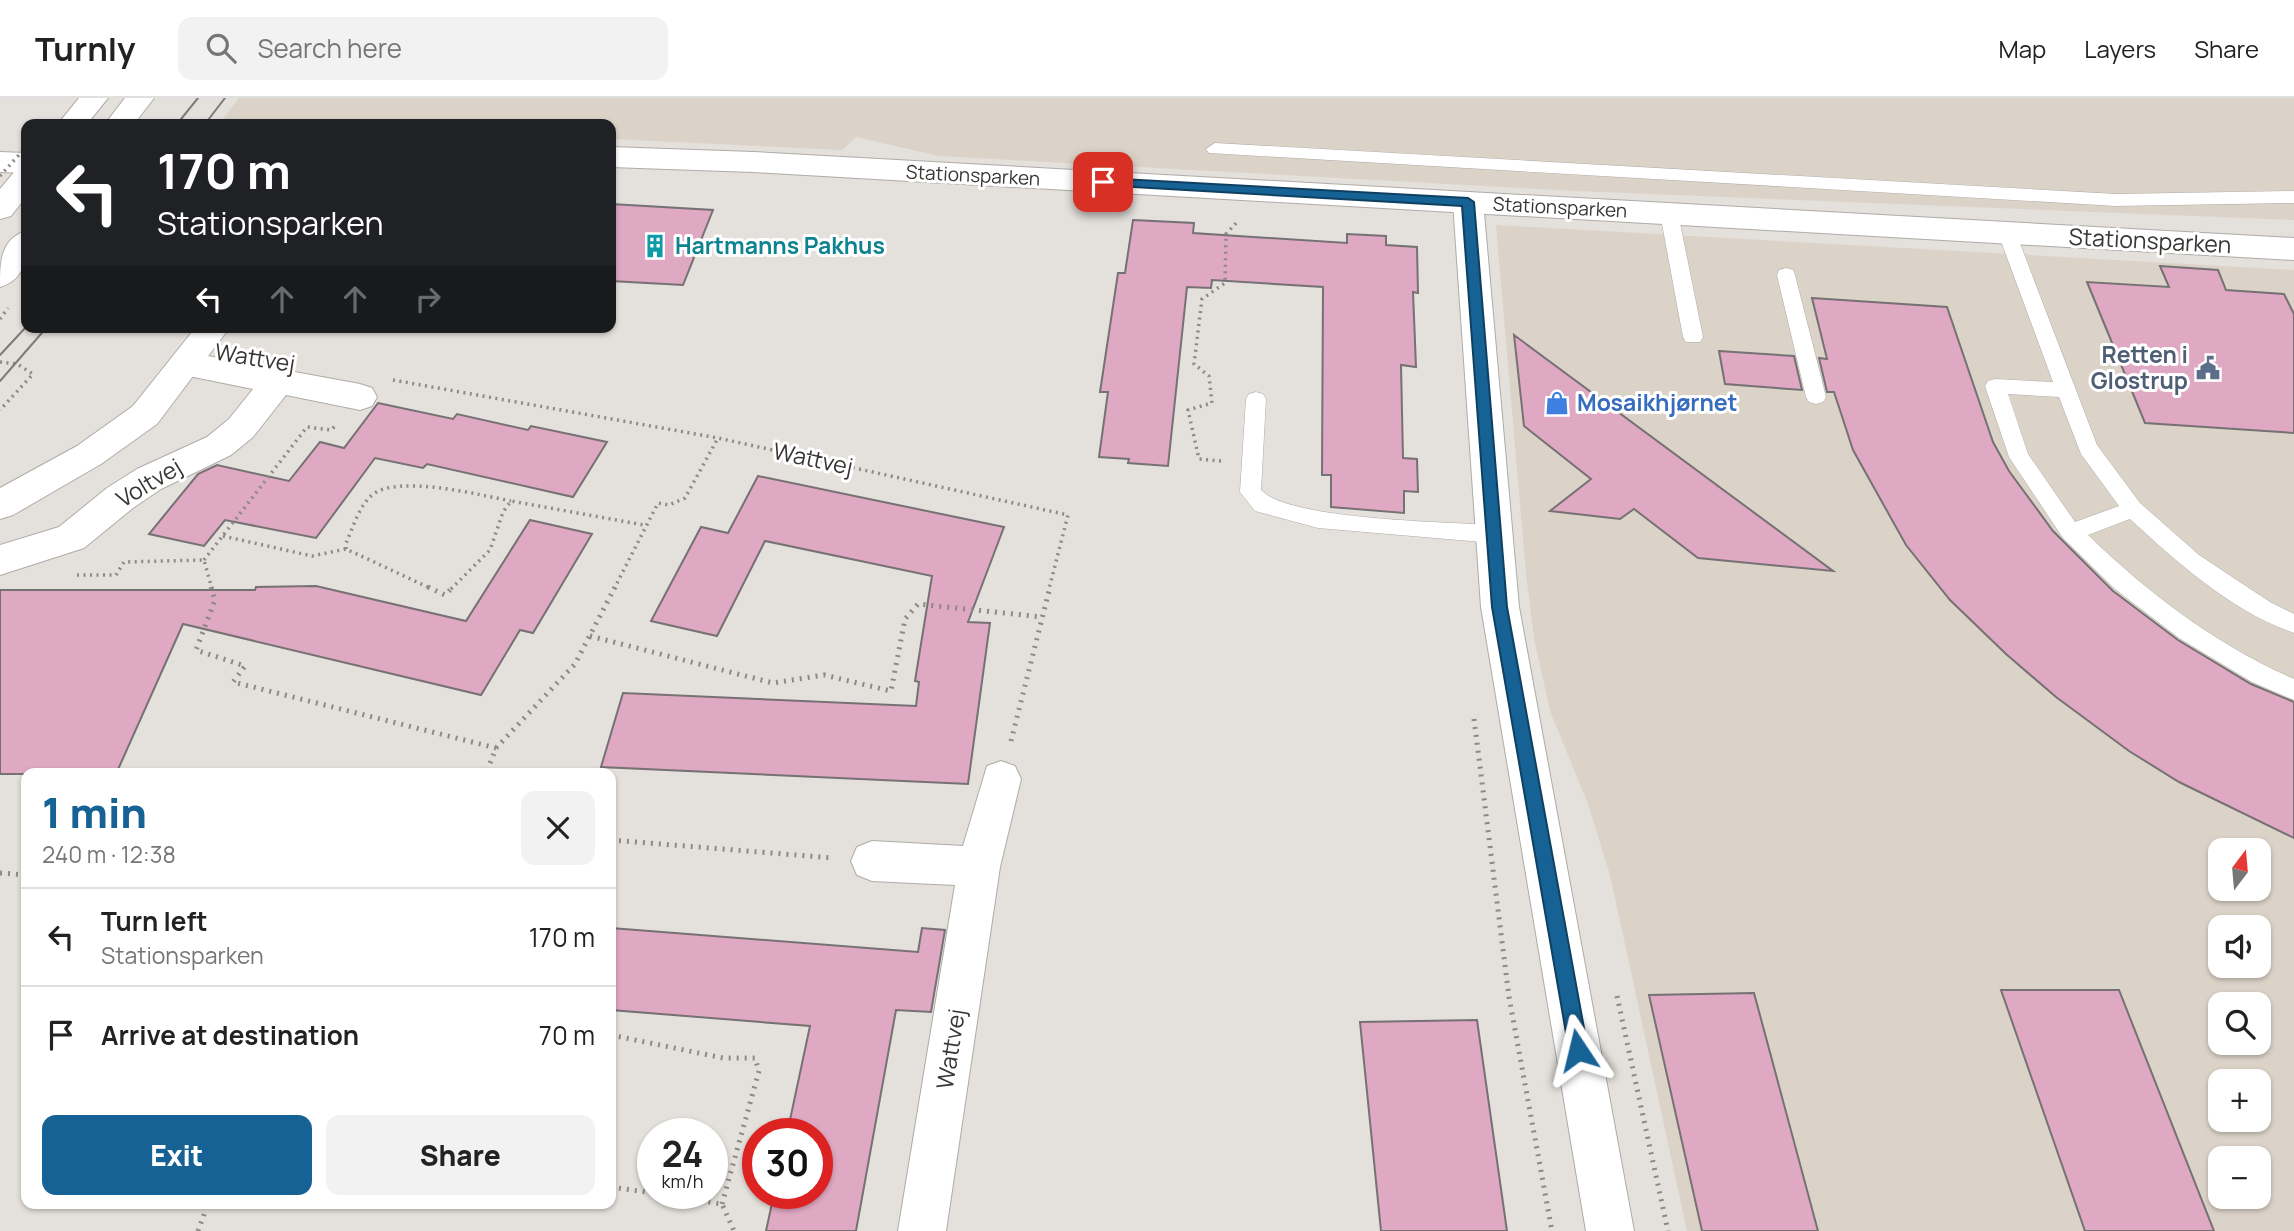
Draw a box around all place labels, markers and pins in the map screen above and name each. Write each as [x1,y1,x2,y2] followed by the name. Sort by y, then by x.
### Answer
[1073,152,1133,212] pin
[675,229,885,261] place label: Hartmanns Pakhus
[641,232,669,260] building icon: Hartmanns Pakhus
[2091,338,2188,396] place label: Retten i Glostrup
[2194,354,2222,382] public building icon: Retten i Glostrup
[1577,386,1738,418] place label: Mosaikhjørnet
[1543,389,1571,417] shop icon: Mosaikhjørnet

